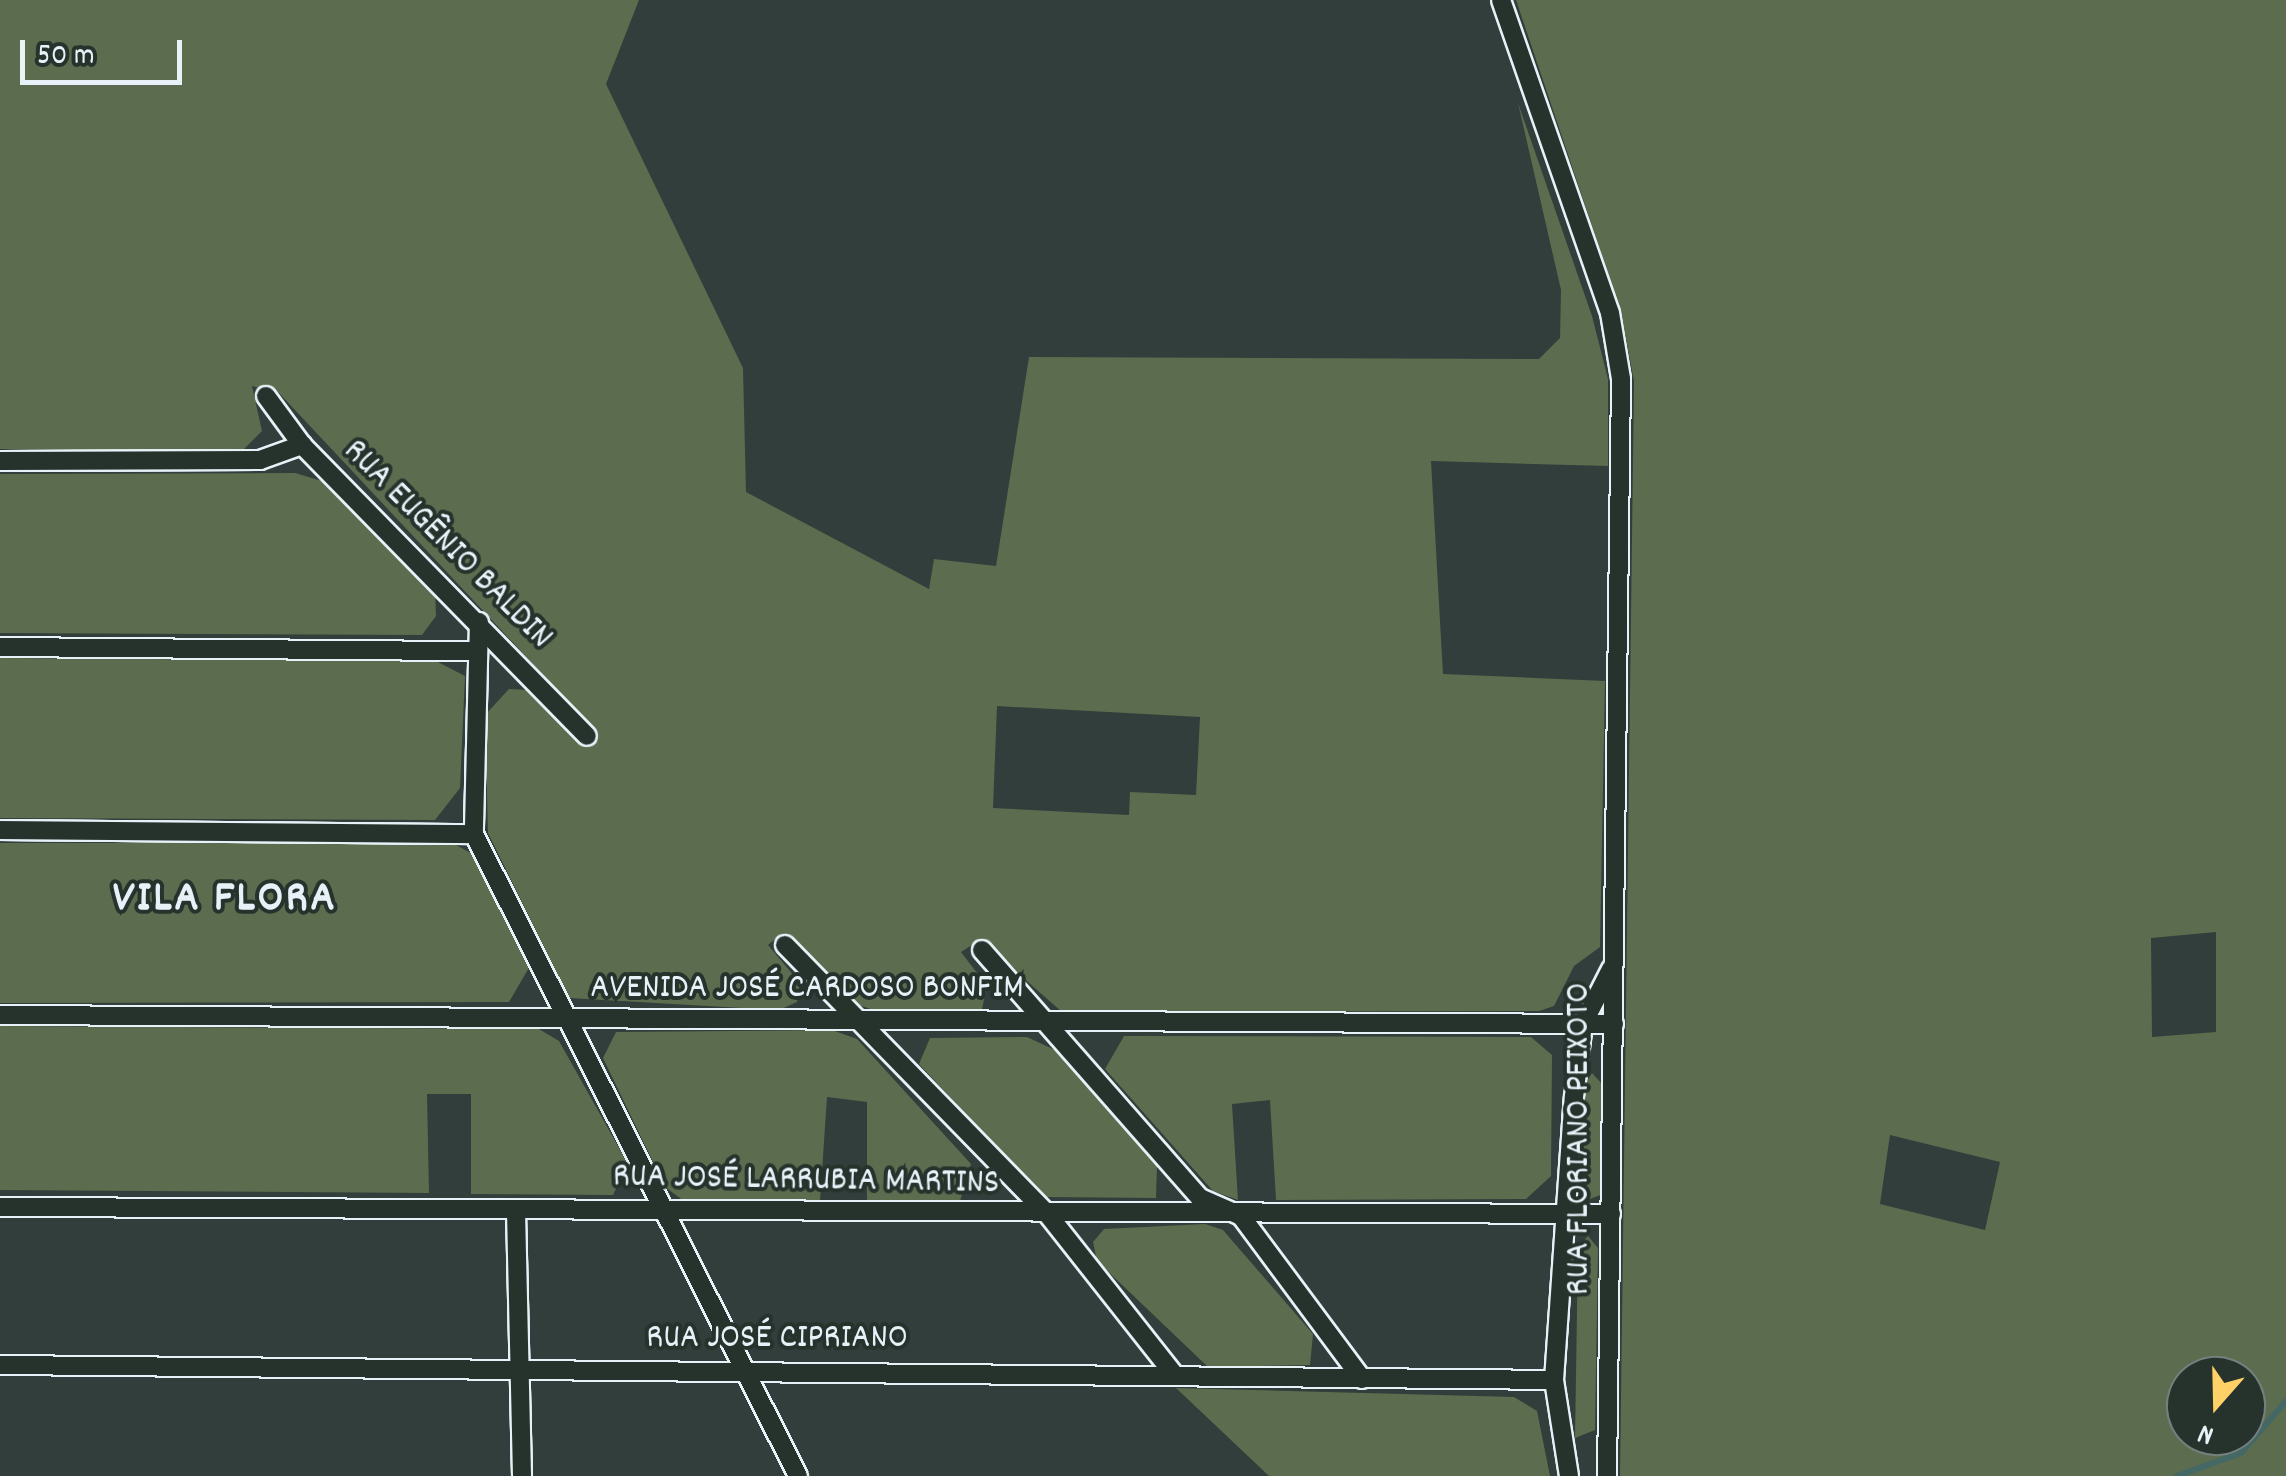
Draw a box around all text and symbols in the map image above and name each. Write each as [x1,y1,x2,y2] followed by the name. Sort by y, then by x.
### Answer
[25,20,188,82] scale bar
[37,36,95,79] text: 50 m
[333,431,561,659] street label: RUA EUGÊNIO BALDIN
[113,874,337,928] district label: VILA FLORA
[590,968,1024,1010] street label: AVENIDA JOSÉ CARDOSO BONFIM
[1559,983,1601,1295] street label: RUA FLORIANO PEIXOTO
[612,1157,1000,1205] street label: RUA JOSÉ LARRUBIA MARTINS
[646,1318,908,1360] street label: RUA JOSÉ CIPRIANO
[2166,1356,2266,1456] north arrow
[2193,1411,2220,1453] text: N

